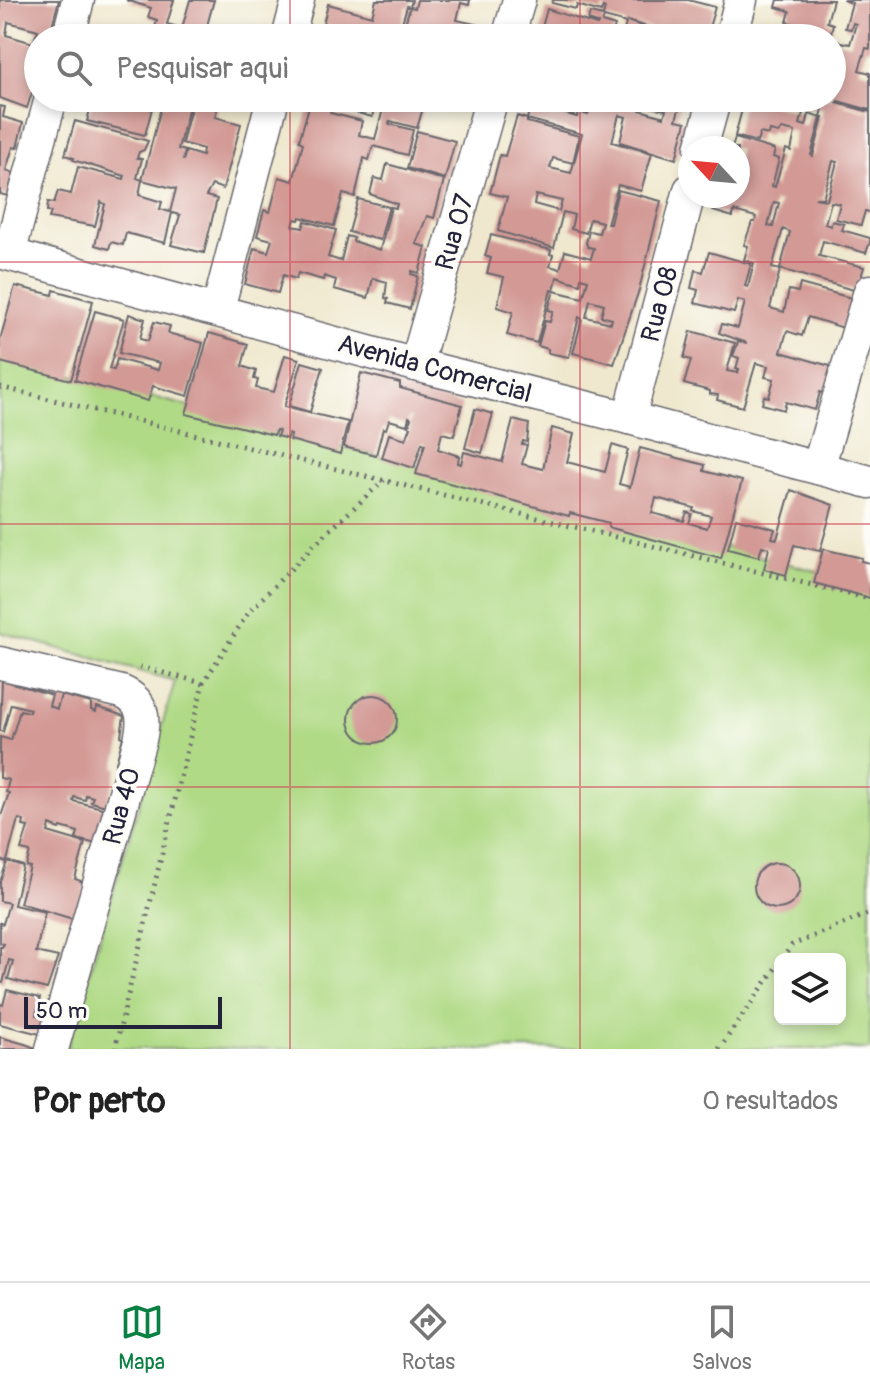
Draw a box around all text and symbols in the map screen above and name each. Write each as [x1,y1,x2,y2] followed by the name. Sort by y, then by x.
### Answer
[24,24,846,112] search box
[52,46,96,90] icon: search
[116,50,288,87] text: Pesquisar aqui
[678,136,750,208] north arrow
[429,190,481,274] street label: Rua 07
[635,263,685,345] street label: Rua 08
[334,328,535,410] street label: Avenida Comercial
[96,764,148,848] street label: Rua 40
[774,953,846,1025] map controls
[774,953,846,1025] button: layers
[24,993,222,1029] scale bar
[36,997,87,1025] text: 50 m
[32,1080,165,1123] text: Por perto
[702,1085,838,1117] text: 0 resultados
[118,1300,165,1376] tab: Mapa
[402,1300,455,1376] tab: Rotas
[692,1300,752,1376] tab: Salvos

